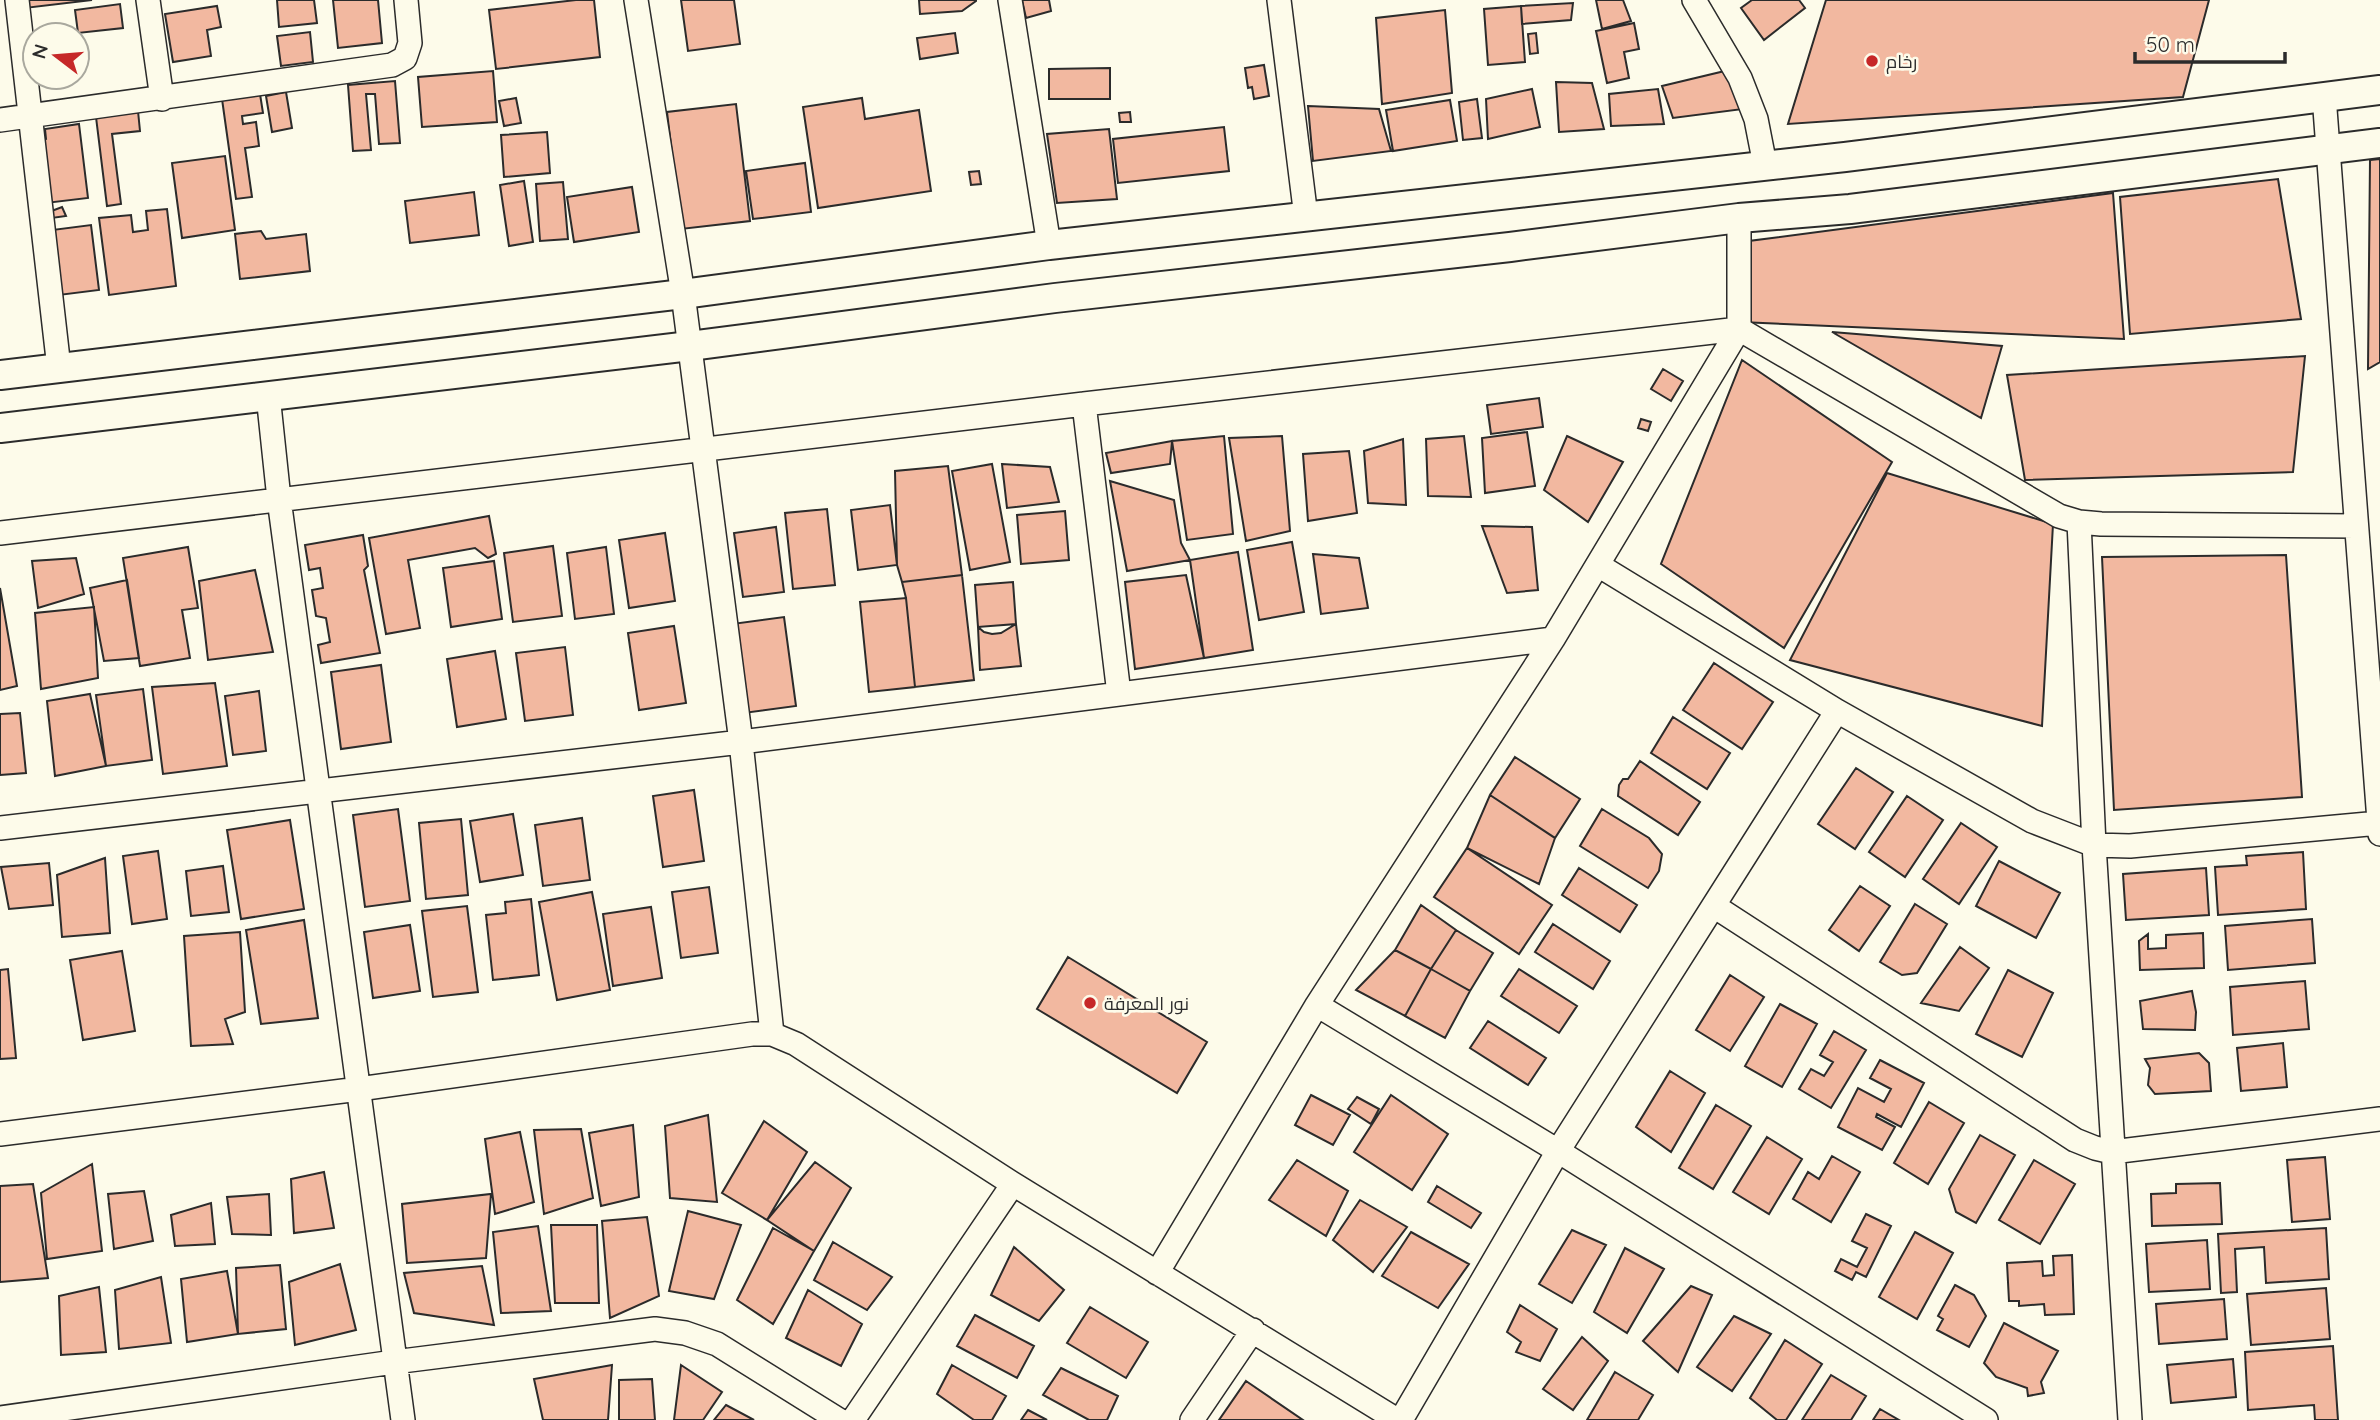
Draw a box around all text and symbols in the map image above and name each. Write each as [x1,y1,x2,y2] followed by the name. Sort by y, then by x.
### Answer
[21,21,91,91] north arrow
[2135,21,2286,65] scale bar
[2146,31,2195,57] text: 50 m
[26,41,53,61] text: N
[1886,50,1917,74] place label: رخام
[1864,53,1880,69] marker: رخام
[1104,992,1189,1015] place label: نور المعرفة
[1082,995,1098,1011] marker: نور المعرفة

